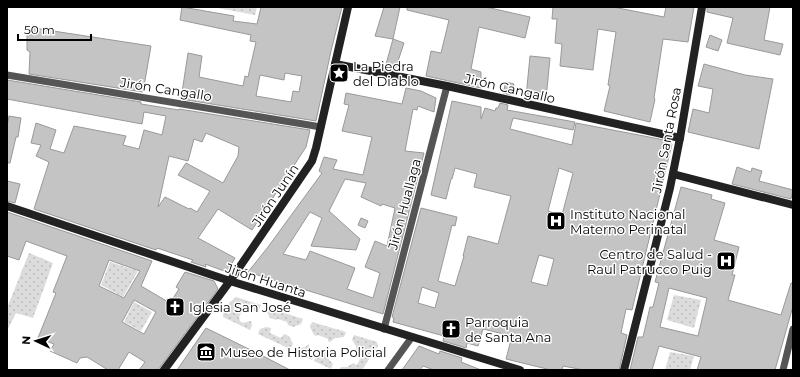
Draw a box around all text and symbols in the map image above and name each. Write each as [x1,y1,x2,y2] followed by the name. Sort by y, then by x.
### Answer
[18,16,91,42] scale bar
[24,22,55,37] text: 50 m
[353,58,419,89] place label: La Piedra del Diablo
[328,62,350,84] place icon: La Piedra del Diablo
[462,70,557,106] street label: Jirón Cangallo
[118,74,213,104] street label: Jirón Cangallo
[648,86,684,195] street label: Jirón Santa Rosa
[384,157,424,252] street label: Jirón Huallaga
[248,161,302,230] street label: Jirón Junín
[570,206,687,237] place label: Instituto Nacional Materno Perinatal
[545,210,567,232] hospital icon: Instituto Nacional Materno Perinatal
[587,246,712,277] place label: Centro de Salud - Raul Patrucco Puig
[715,250,737,272] hospital icon: Centro de Salud - Raul Patrucco Puig
[223,259,308,301] street label: Jirón Huanta
[164,296,186,318] church icon: Iglesia San José
[189,299,291,315] place label: Iglesia San José
[465,314,551,345] place label: Parroquia de Santa Ana
[440,318,462,340] church icon: Parroquia de Santa Ana
[16,321,56,361] north arrow
[19,335,33,345] text: N
[195,341,217,363] museum icon: Museo de Historia Policial
[220,344,386,360] place label: Museo de Historia Policial

